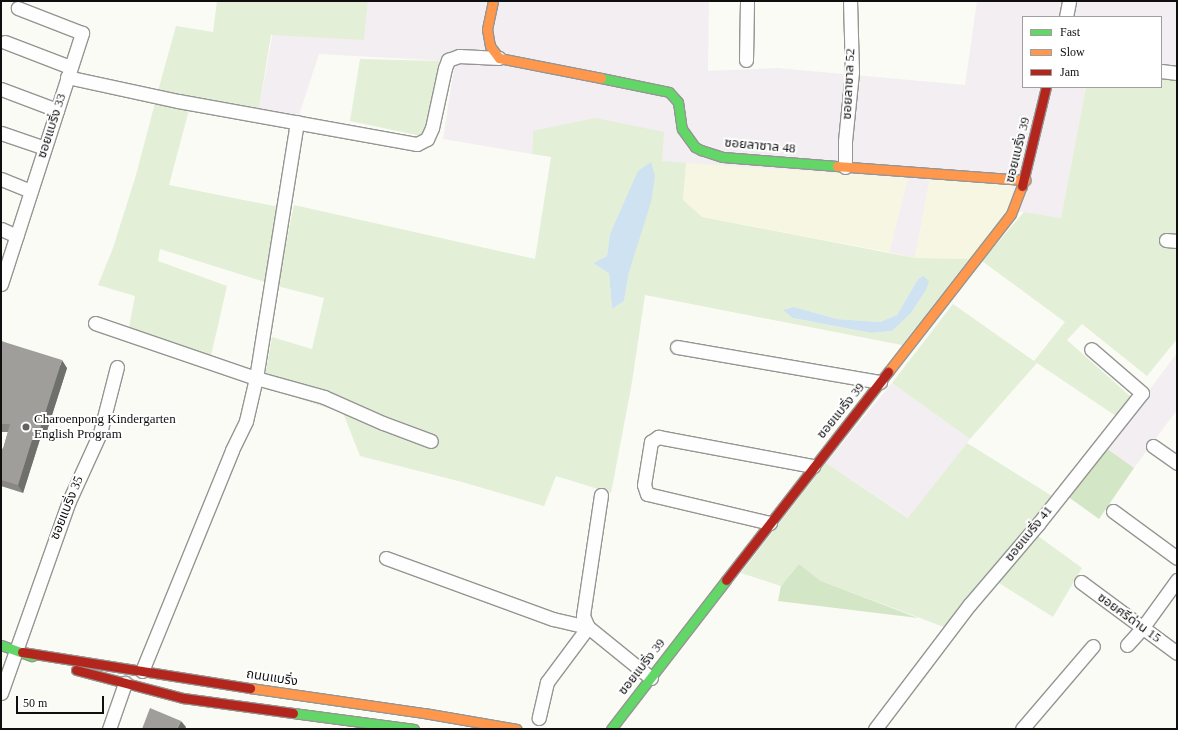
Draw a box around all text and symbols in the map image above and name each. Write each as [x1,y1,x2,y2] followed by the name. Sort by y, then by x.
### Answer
[1022,16,1162,88] legend
[1060,25,1080,39] text: Fast
[1060,45,1085,59] text: Slow
[839,48,859,120] street label: ซอยลาซาล 52
[1060,65,1079,79] text: Jam
[34,92,70,160] street label: ซอยแบริ่ง 33
[1002,116,1034,184] street label: ซอยแบริ่ง 39
[724,135,796,157] street label: ซอยลาซาล 48
[814,380,868,442] street label: ซอยแบริ่ง 39
[34,412,176,443] place label: Charoenpong Kindergarten English Program
[21,422,31,432] marker: Charoenpong Kindergarten English Program
[47,474,87,542] street label: ซอยแบริ่ง 35
[1002,503,1056,565] street label: ซอยแบริ่ง 41
[1094,590,1164,646] street label: ซอยศรีด่าน 15
[615,636,669,698] street label: ซอยแบริ่ง 39
[245,666,299,690] street label: ถนนแบริ่ง
[18,688,106,714] scale bar
[23,696,47,710] text: 50 m

